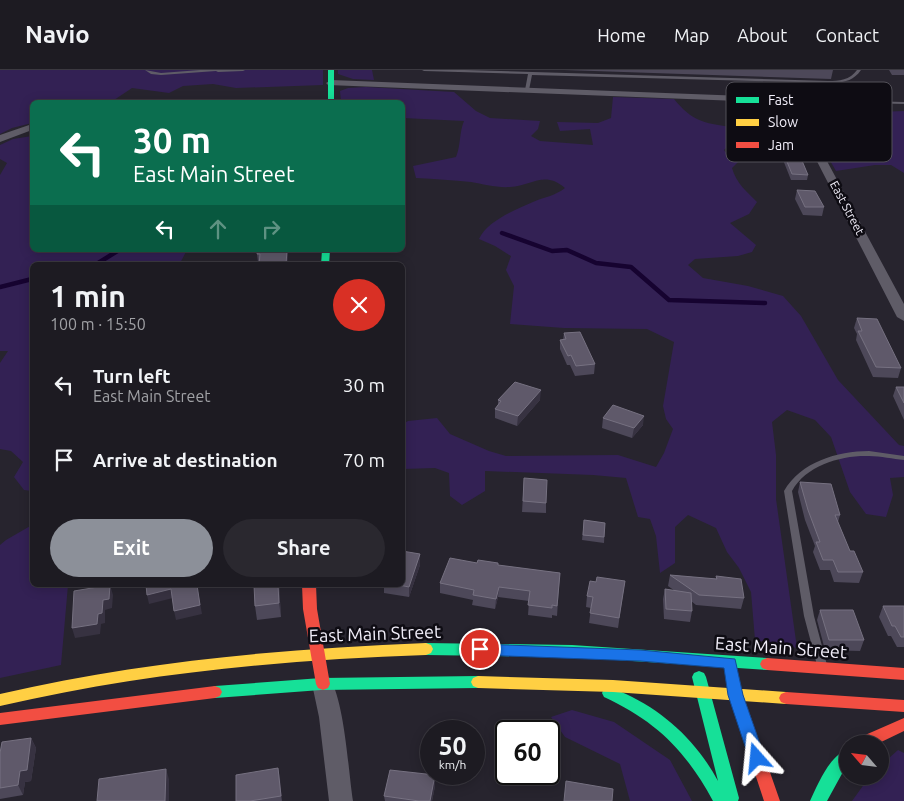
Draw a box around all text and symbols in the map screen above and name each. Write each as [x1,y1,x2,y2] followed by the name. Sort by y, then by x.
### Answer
[25,21,90,48] text: Navio
[597,25,646,45] text: Home
[674,25,709,45] text: Map
[737,25,787,45] text: About
[815,25,879,45] text: Contact
[726,82,892,162] legend
[768,92,794,108] text: Fast
[768,114,798,130] text: Slow
[50,120,115,185] icon: left
[133,120,211,160] text: 30 m
[768,137,794,153] text: Jam
[133,161,295,186] text: East Main Street
[828,179,867,237] street label: East Street
[151,215,179,243] icon: left
[204,215,232,243] icon: ahead
[257,215,285,243] icon: right
[50,279,126,313] text: 1 min
[333,279,385,331] button: close
[50,315,146,333] text: 100 m · 15:50
[93,365,171,387] text: Turn left
[50,371,78,399] icon: left
[343,374,385,396] text: 30 m
[93,387,211,405] text: East Main Street
[50,446,78,474] icon: arrive
[93,449,278,471] text: Arrive at destination
[343,449,385,471] text: 70 m
[50,519,213,577] button: Exit
[223,519,385,577] button: Share
[309,621,441,645] street label: East Main Street
[459,628,501,670] pin
[714,632,848,662] street label: East Main Street
[466,635,494,663] icon: arrive
[495,720,560,785] speed limit sign: 60
[730,731,782,783] position arrow
[438,732,467,760] text: 50
[839,735,889,785] north arrow
[839,735,889,785] map controls
[439,758,466,771] text: km/h

